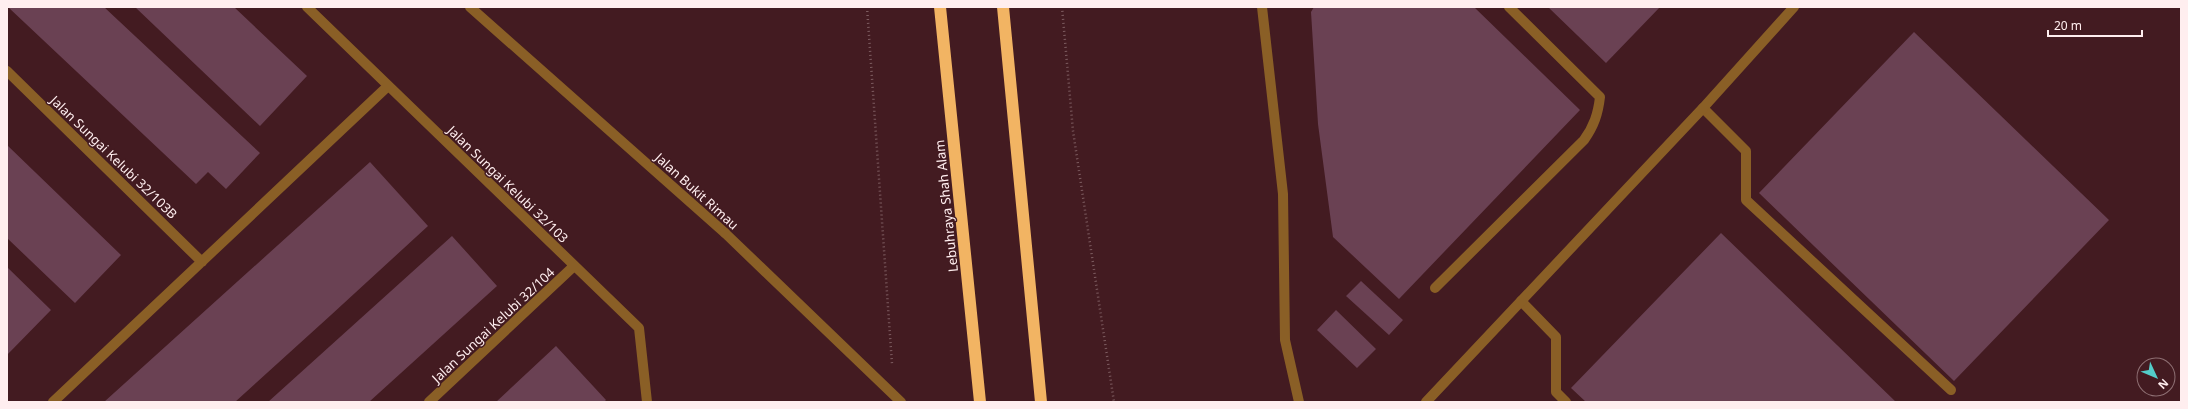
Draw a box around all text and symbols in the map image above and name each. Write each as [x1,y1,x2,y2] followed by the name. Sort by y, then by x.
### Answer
[2048,12,2142,38] scale bar
[2054,17,2082,34] text: 20 m
[45,90,181,223] street label: Jalan Sungai Kelubi 32/103B
[442,120,572,247] street label: Jalan Sungai Kelubi 32/103
[930,139,962,273] street label: Lebuhraya Shah Alam
[650,147,743,233] street label: Jalan Bukit Rimau
[426,263,559,388] street label: Jalan Sungai Kelubi 32/104
[2136,357,2176,397] north arrow
[2155,376,2172,393] text: N

